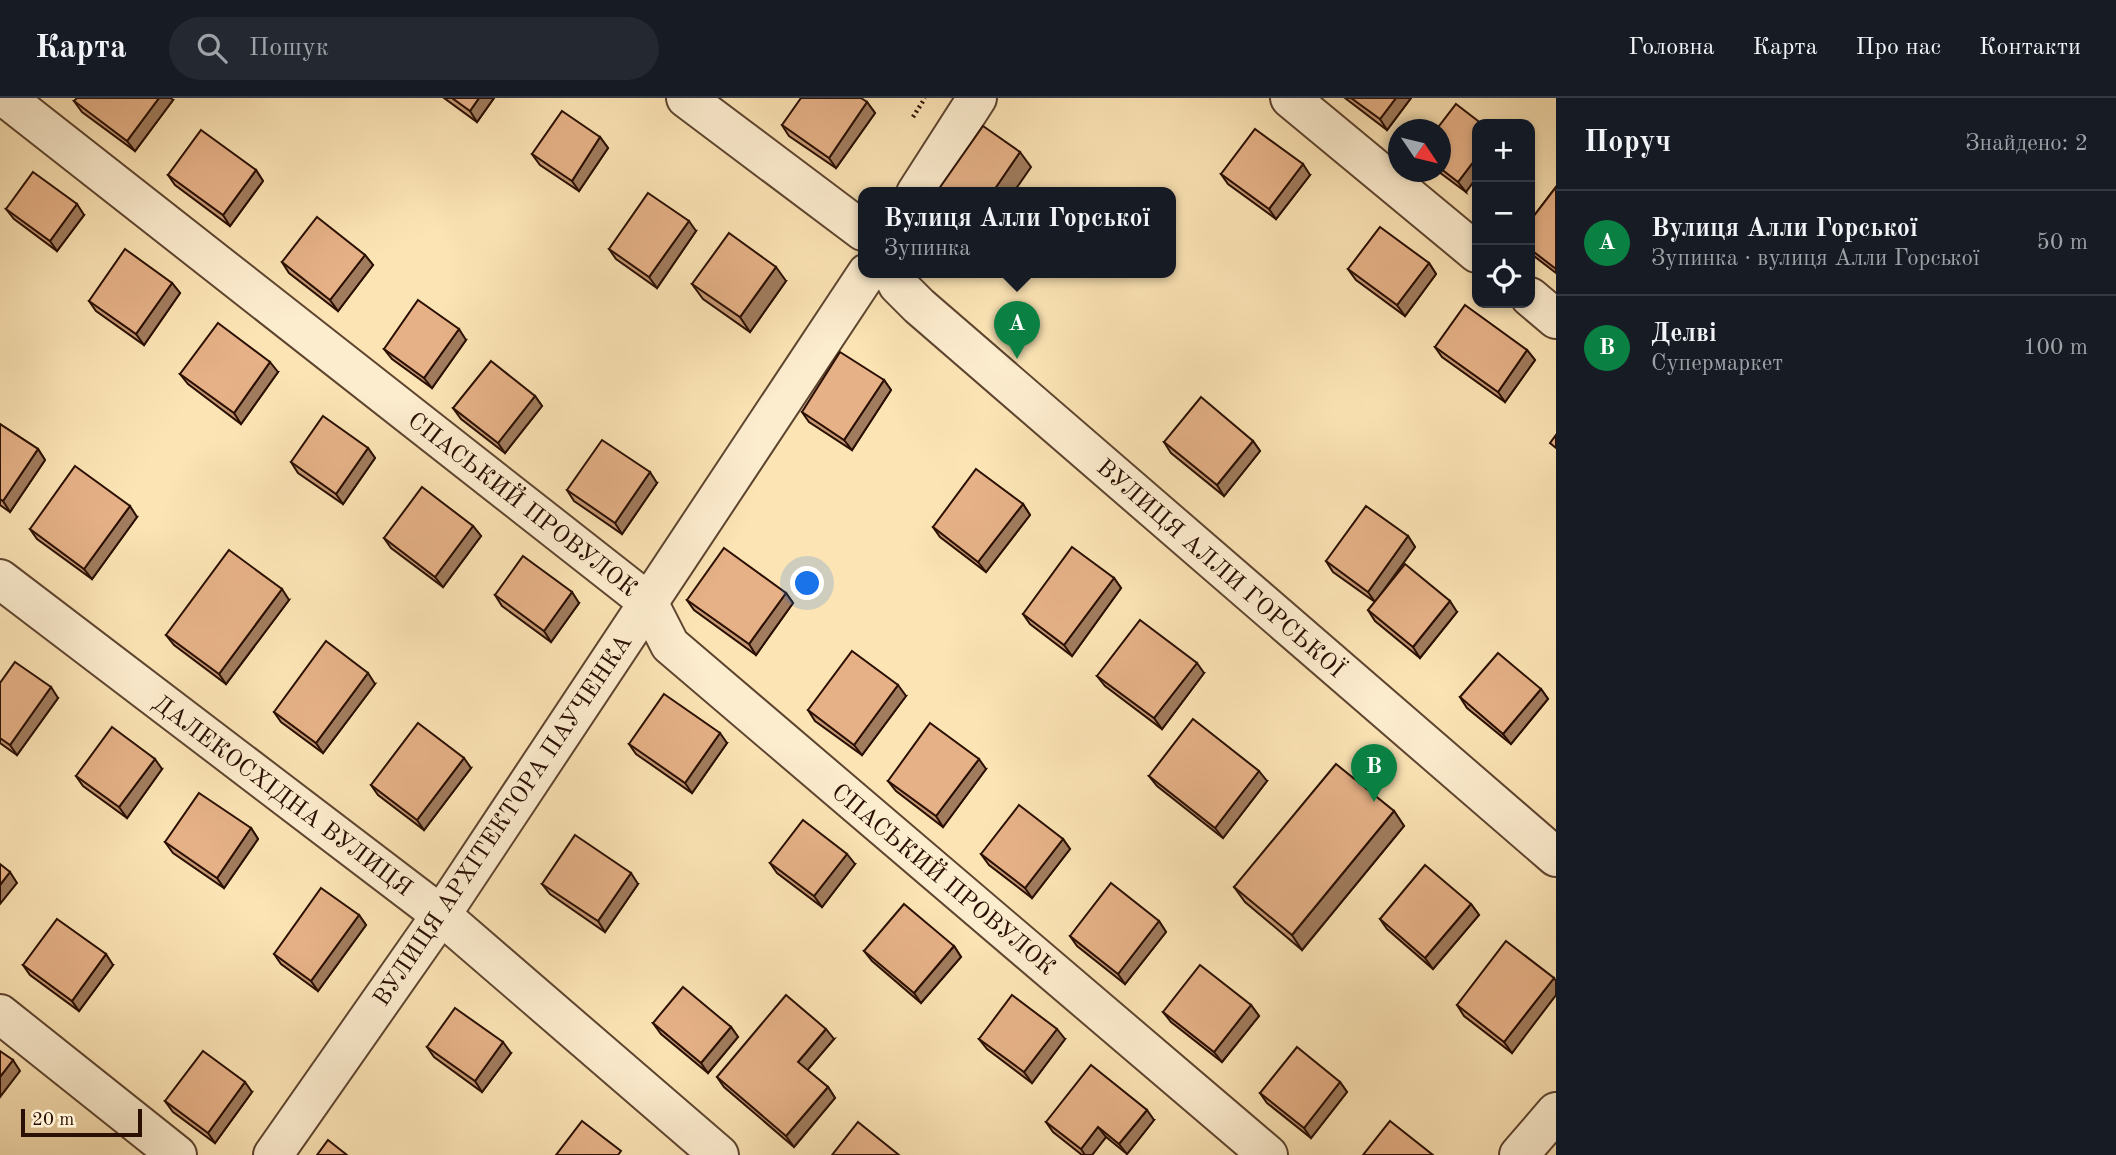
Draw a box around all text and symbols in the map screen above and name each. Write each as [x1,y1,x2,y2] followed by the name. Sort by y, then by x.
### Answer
[169,17,659,80] search box
[193,29,231,67] icon: search
[35,32,127,65] text: Карта
[249,35,329,61] text: Пошук
[1628,36,1715,60] text: Головна
[1753,36,1818,60] text: Карта
[1856,36,1941,60] text: Про нас
[1979,36,2081,60] text: Контакти
[1388,119,1451,182] north arrow
[1472,119,1535,308] map controls
[1472,119,1535,182] button: +
[1584,128,1671,158] text: Поруч
[1965,132,2088,155] text: Знайдено: 2
[1472,182,1535,245] button: −
[858,187,1176,278] popup
[884,206,1150,232] text: Вулиця Алли Горської
[1651,216,1918,242] text: Вулиця Алли Горської
[1598,231,1616,254] text: A
[2037,231,2088,254] text: 50 m
[884,237,971,260] text: Зупинка
[1472,245,1535,308] button: locate
[1651,247,1979,270] text: Зупинка · вулиця Алли Горської
[994,301,1040,359] pin: A
[1651,321,1717,347] text: Делві
[1599,336,1615,359] text: B
[2023,336,2088,359] text: 100 m
[1651,352,1783,375] text: Супермаркет
[403,405,644,602] street label: СПАСЬКИЙ ПРОВУЛОК
[1091,453,1350,683] street label: ВУЛИЦЯ АЛЛИ ГОРСЬКОЇ
[790,566,824,600] your location
[370,631,637,1011] street label: ВУЛИЦЯ АРХІТЕКТОРА ПАУЧЕНКА
[148,692,416,902] street label: ДАЛЕКОСХІДНА ВУЛИЦЯ
[1351,744,1397,802] pin: B
[826,776,1062,981] street label: СПАСЬКИЙ ПРОВУЛОК
[21,1106,142,1138] scale bar
[32,1111,74,1130] text: 20 m

